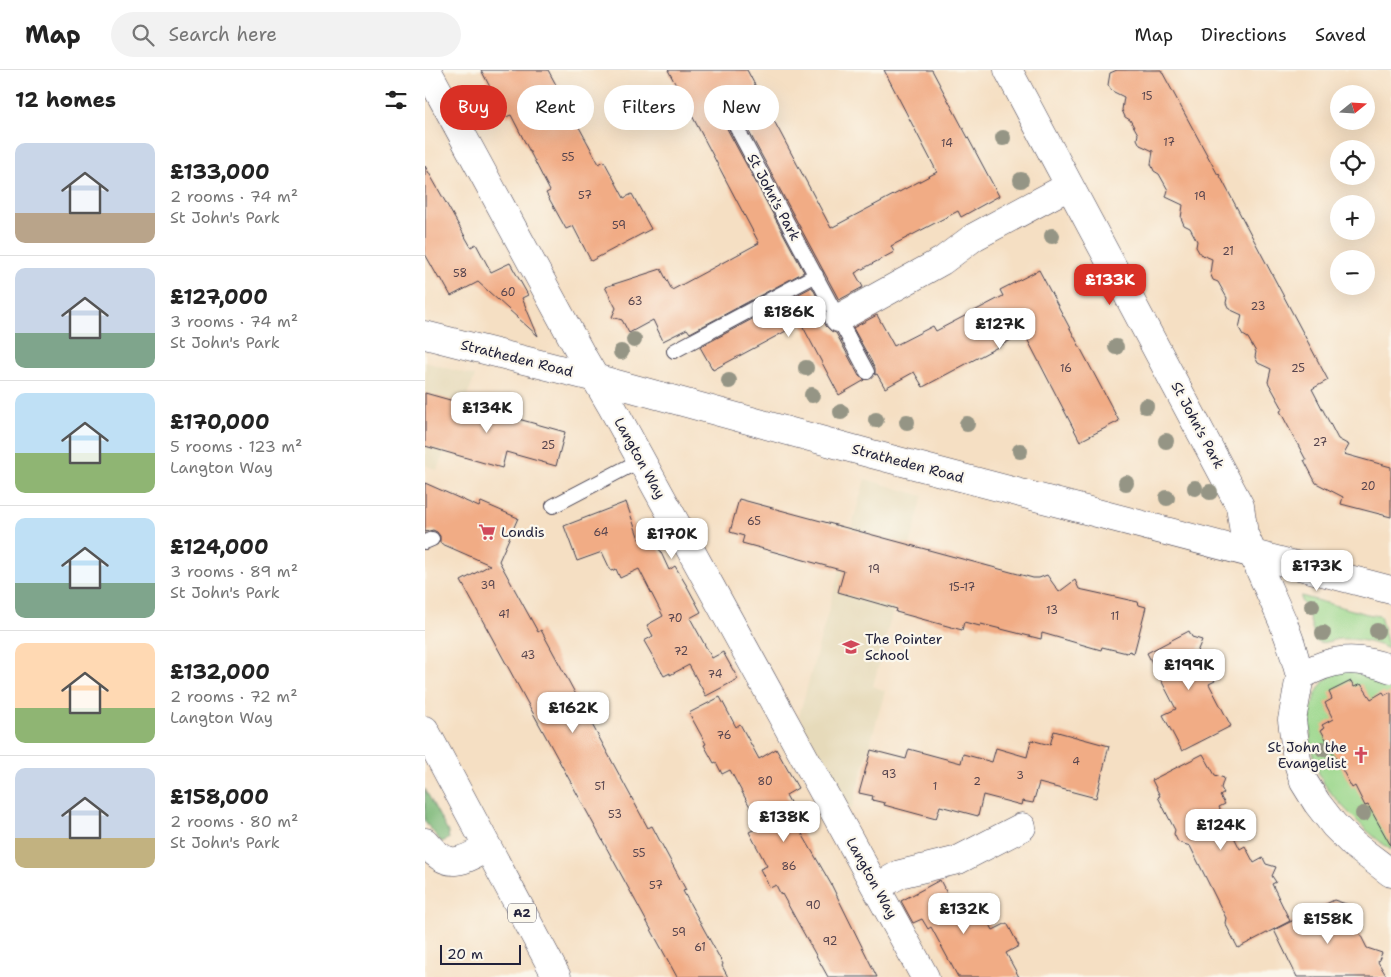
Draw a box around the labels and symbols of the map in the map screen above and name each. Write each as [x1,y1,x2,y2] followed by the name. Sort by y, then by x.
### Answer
[1330,85,1375,130] north arrow
[1141,89,1153,104] house number: 15
[1163,135,1175,150] house number: 17
[941,136,953,151] house number: 14
[561,150,575,165] house number: 55
[743,150,805,244] street label: St John's Park
[578,188,592,203] house number: 57
[1194,189,1206,204] house number: 19
[612,218,626,233] house number: 59
[1222,244,1234,259] house number: 21
[1075,264,1145,306] pin: £133K
[453,266,467,281] house number: 58
[500,285,516,300] house number: 60
[628,294,642,309] house number: 63
[754,296,824,338] pin: £186K
[1251,299,1265,314] house number: 23
[965,308,1035,350] pin: £127K
[459,335,575,381] street label: Stratheden Road
[1060,361,1072,376] house number: 16
[1291,361,1305,376] house number: 25
[1167,378,1229,472] street label: St John's Park
[452,392,522,434] pin: £134K
[610,414,670,502] street label: Langton Way
[1313,435,1328,450] house number: 27
[541,438,555,453] house number: 25
[850,439,966,487] street label: Stratheden Road
[1360,479,1376,494] house number: 20
[747,514,761,529] house number: 65
[637,518,707,560] pin: £170K
[477,522,497,542] supermarket icon: Londis
[501,523,545,541] place label: Londis
[593,525,609,540] house number: 64
[1282,550,1352,592] pin: £173K
[868,562,880,577] house number: 19
[481,578,495,593] house number: 39
[949,580,976,595] house number: 15-17
[1046,603,1058,618] house number: 13
[498,607,510,622] house number: 41
[1111,609,1119,624] house number: 11
[667,611,683,626] house number: 70
[865,630,943,664] place label: The Pointer School
[841,637,861,657] school or university icon: The Pointer School
[674,644,688,659] house number: 72
[521,648,535,663] house number: 43
[1154,648,1224,691] pin: £199K
[708,667,723,682] house number: 74
[538,692,608,734] pin: £162K
[717,728,731,743] house number: 76
[1267,738,1347,772] place label: St John the Evangelist
[1351,745,1371,765] church icon: St John the Evangelist
[1072,754,1080,769] house number: 4
[882,767,896,782] house number: 93
[1016,768,1024,783] house number: 3
[757,774,773,789] house number: 80
[973,774,981,789] house number: 2
[595,779,605,794] house number: 51
[933,779,937,794] house number: 1
[749,800,819,843] pin: £138K
[608,807,622,822] house number: 53
[1186,808,1256,851] pin: £124K
[842,834,902,922] street label: Langton Way
[632,846,646,861] house number: 55
[781,859,797,874] house number: 86
[649,878,663,893] house number: 57
[929,892,999,935] pin: £132K
[805,898,821,913] house number: 90
[1293,902,1363,945] pin: £158K
[508,904,536,922] road number: A2
[672,925,686,940] house number: 59
[823,934,837,949] house number: 92
[694,940,706,955] house number: 61
[440,942,521,965] scale bar

